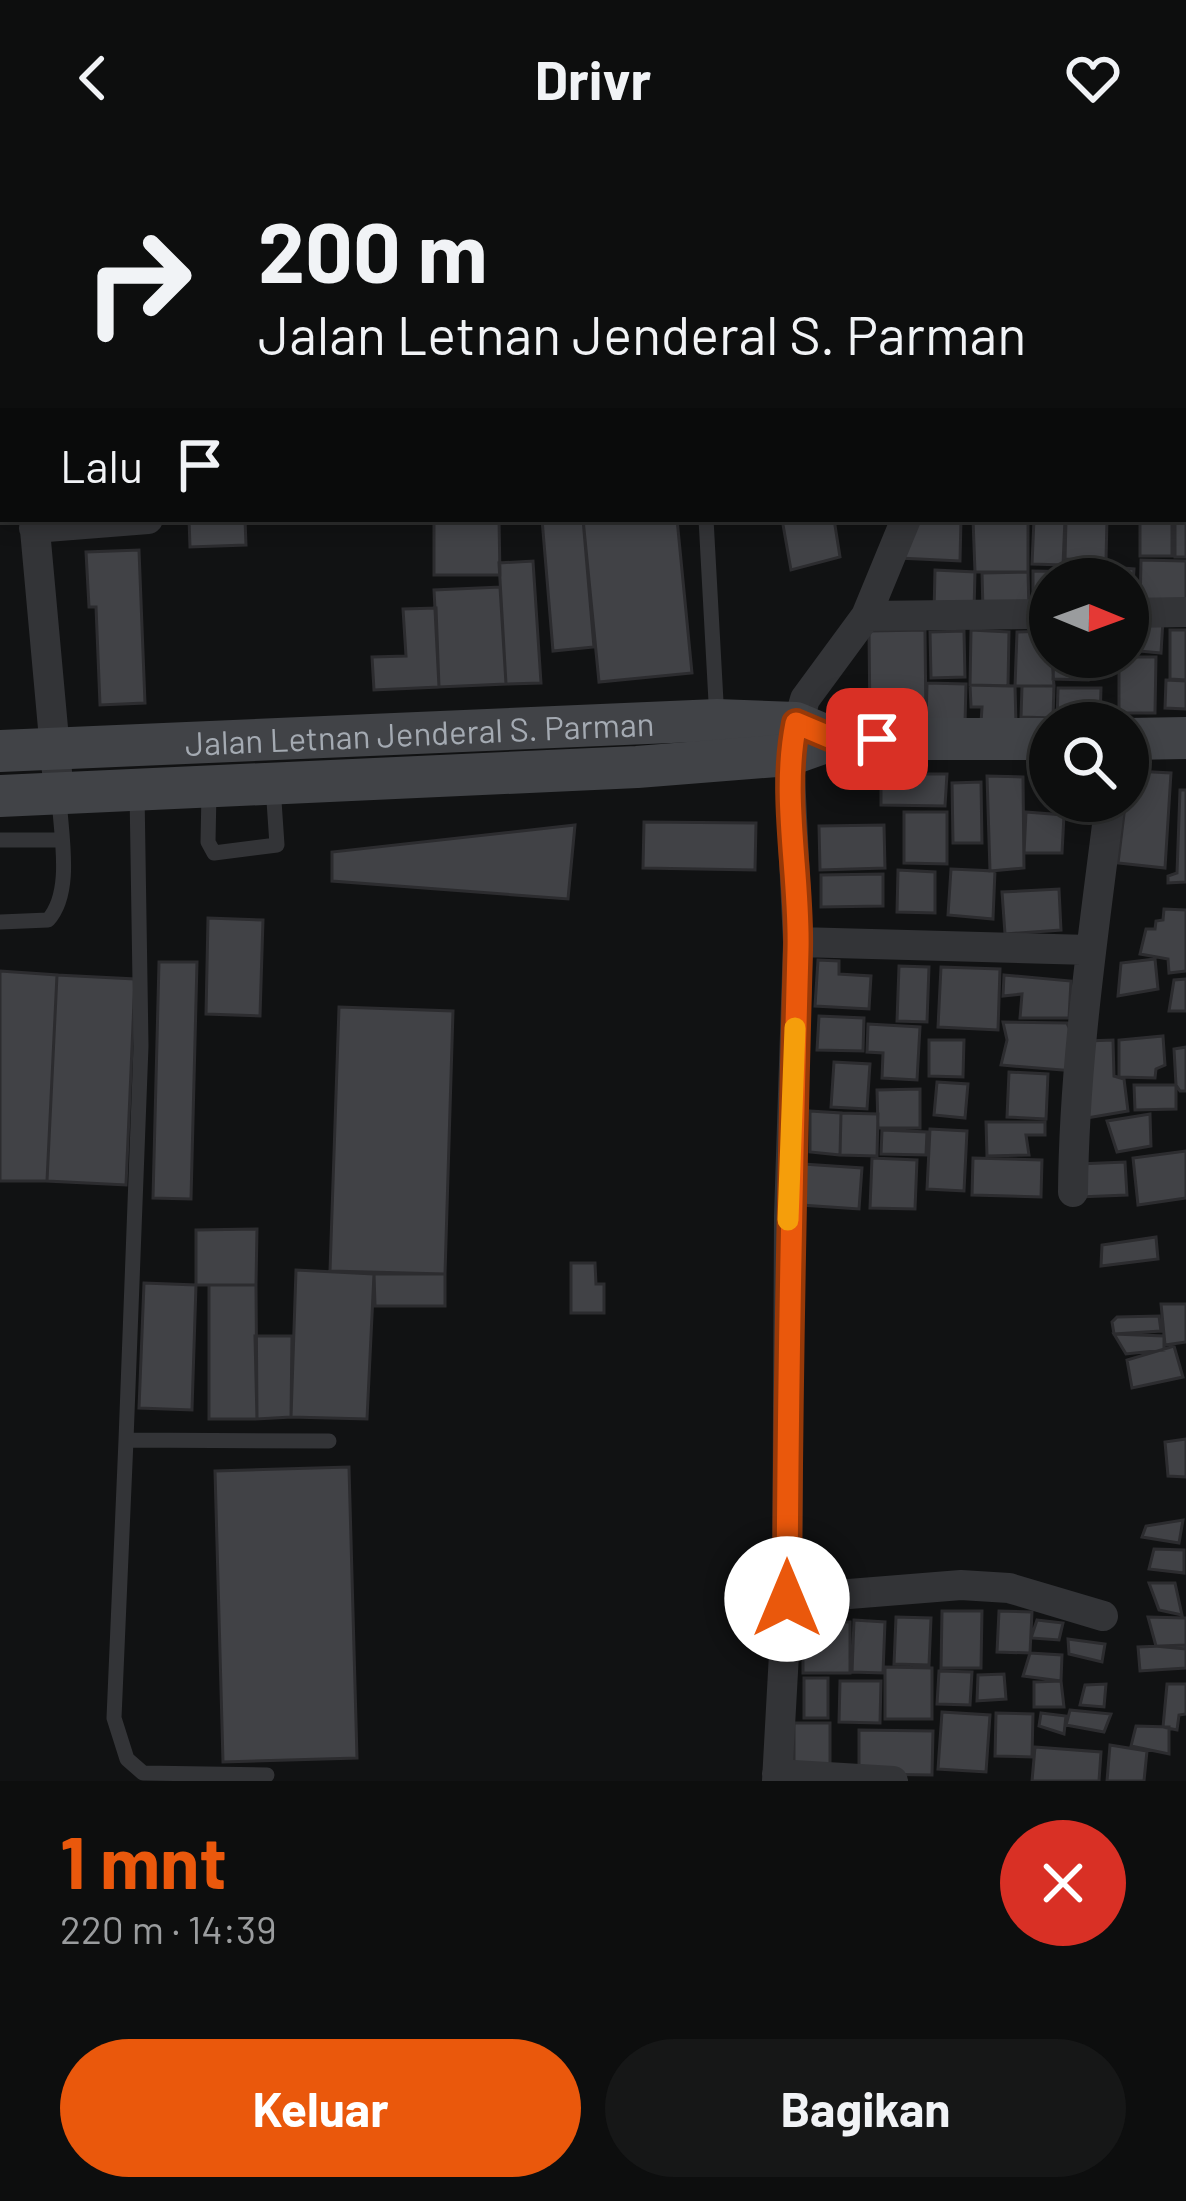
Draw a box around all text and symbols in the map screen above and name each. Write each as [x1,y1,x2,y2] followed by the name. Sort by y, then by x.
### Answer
[60,45,126,111] icon: back
[1060,45,1126,111] icon: heart
[535,46,651,111] text: Drivr
[258,199,488,300] text: 200 m
[60,204,216,360] icon: right
[258,301,1026,366] text: Jalan Letnan Jenderal S. Parman
[167,432,233,498] icon: arrive
[60,438,143,492] text: Lalu
[1029,558,1149,678] north arrow
[1029,558,1149,822] map controls
[826,688,928,790] pin
[1029,702,1149,822] button: search
[184,703,655,763] street label: Jalan Letnan Jenderal S. Parman
[844,706,910,772] icon: arrive
[724,1536,850,1662] position arrow
[60,1817,227,1903] text: 1 mnt
[1000,1820,1126,1946] button: close
[60,1905,276,1952] text: 220 m · 14:39
[60,2039,581,2177] button: Keluar
[605,2039,1126,2177] button: Bagikan

